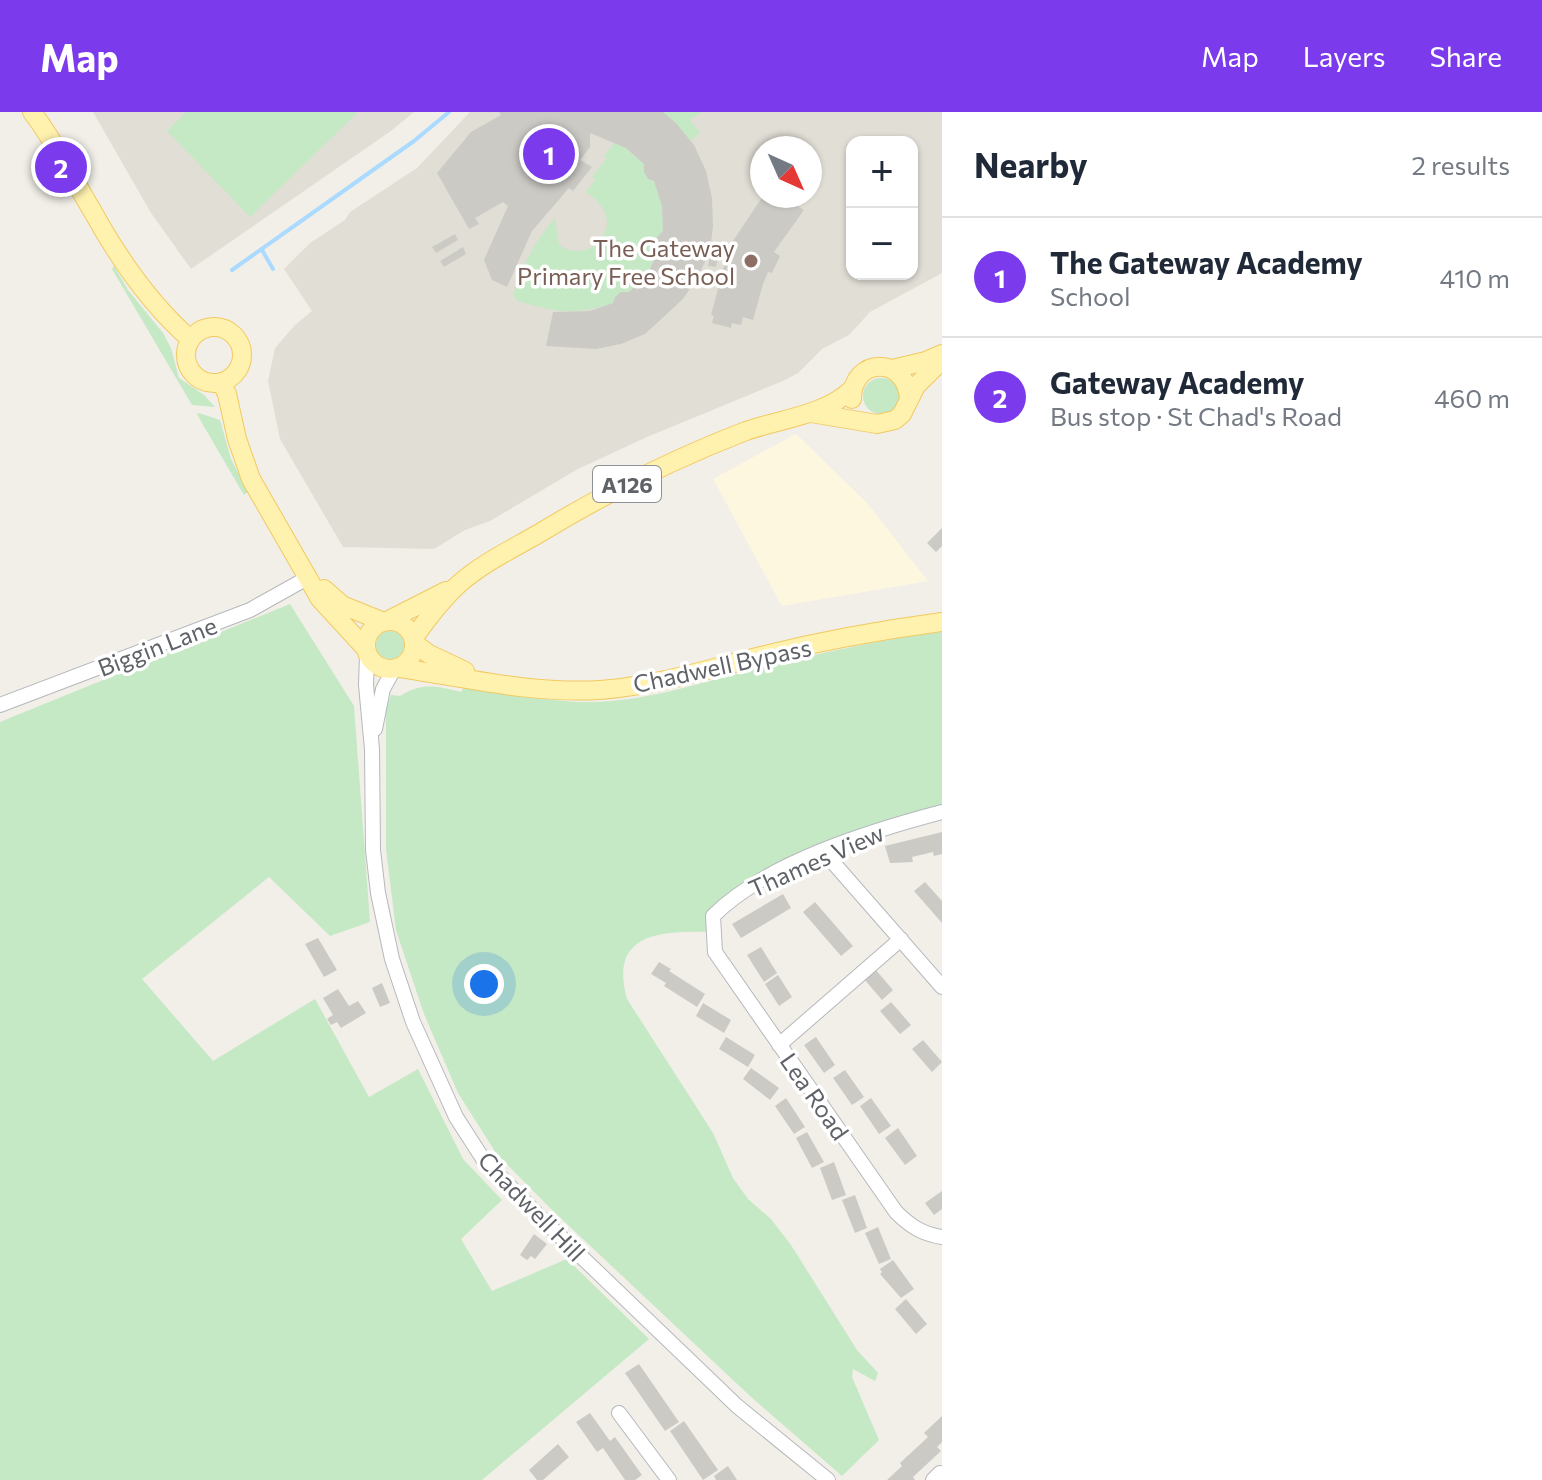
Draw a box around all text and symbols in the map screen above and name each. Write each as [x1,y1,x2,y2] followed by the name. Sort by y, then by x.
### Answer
[40,33,119,80] text: Map
[1201,39,1259,73] text: Map
[1303,39,1385,73] text: Layers
[1429,39,1502,73] text: Share
[523,124,575,184] pin: 1
[750,136,822,208] north arrow
[846,136,918,280] map controls
[846,136,918,208] button: +
[35,137,87,197] pin: 2
[974,143,1088,185] text: Nearby
[1412,149,1510,180] text: 2 results
[846,208,918,280] button: −
[517,233,735,290] place label: The Gateway Primary Free School
[1050,243,1363,280] text: The Gateway Academy
[742,252,760,270] marker: The Gateway Primary Free School
[994,262,1006,293] text: 1
[1439,262,1510,293] text: 410 m
[1050,280,1131,311] text: School
[1050,363,1305,400] text: Gateway Academy
[993,382,1007,413] text: 2
[1434,382,1510,413] text: 460 m
[1050,400,1342,431] text: Bus stop · St Chad's Road
[593,466,661,502] road number: A126
[93,610,221,682] street label: Biggin Lane
[630,632,814,698] street label: Chadwell Bypass
[744,817,888,903] street label: Thames View
[464,964,504,1004] your location
[775,1047,855,1145] street label: Lea Road
[473,1145,591,1267] street label: Chadwell Hill

